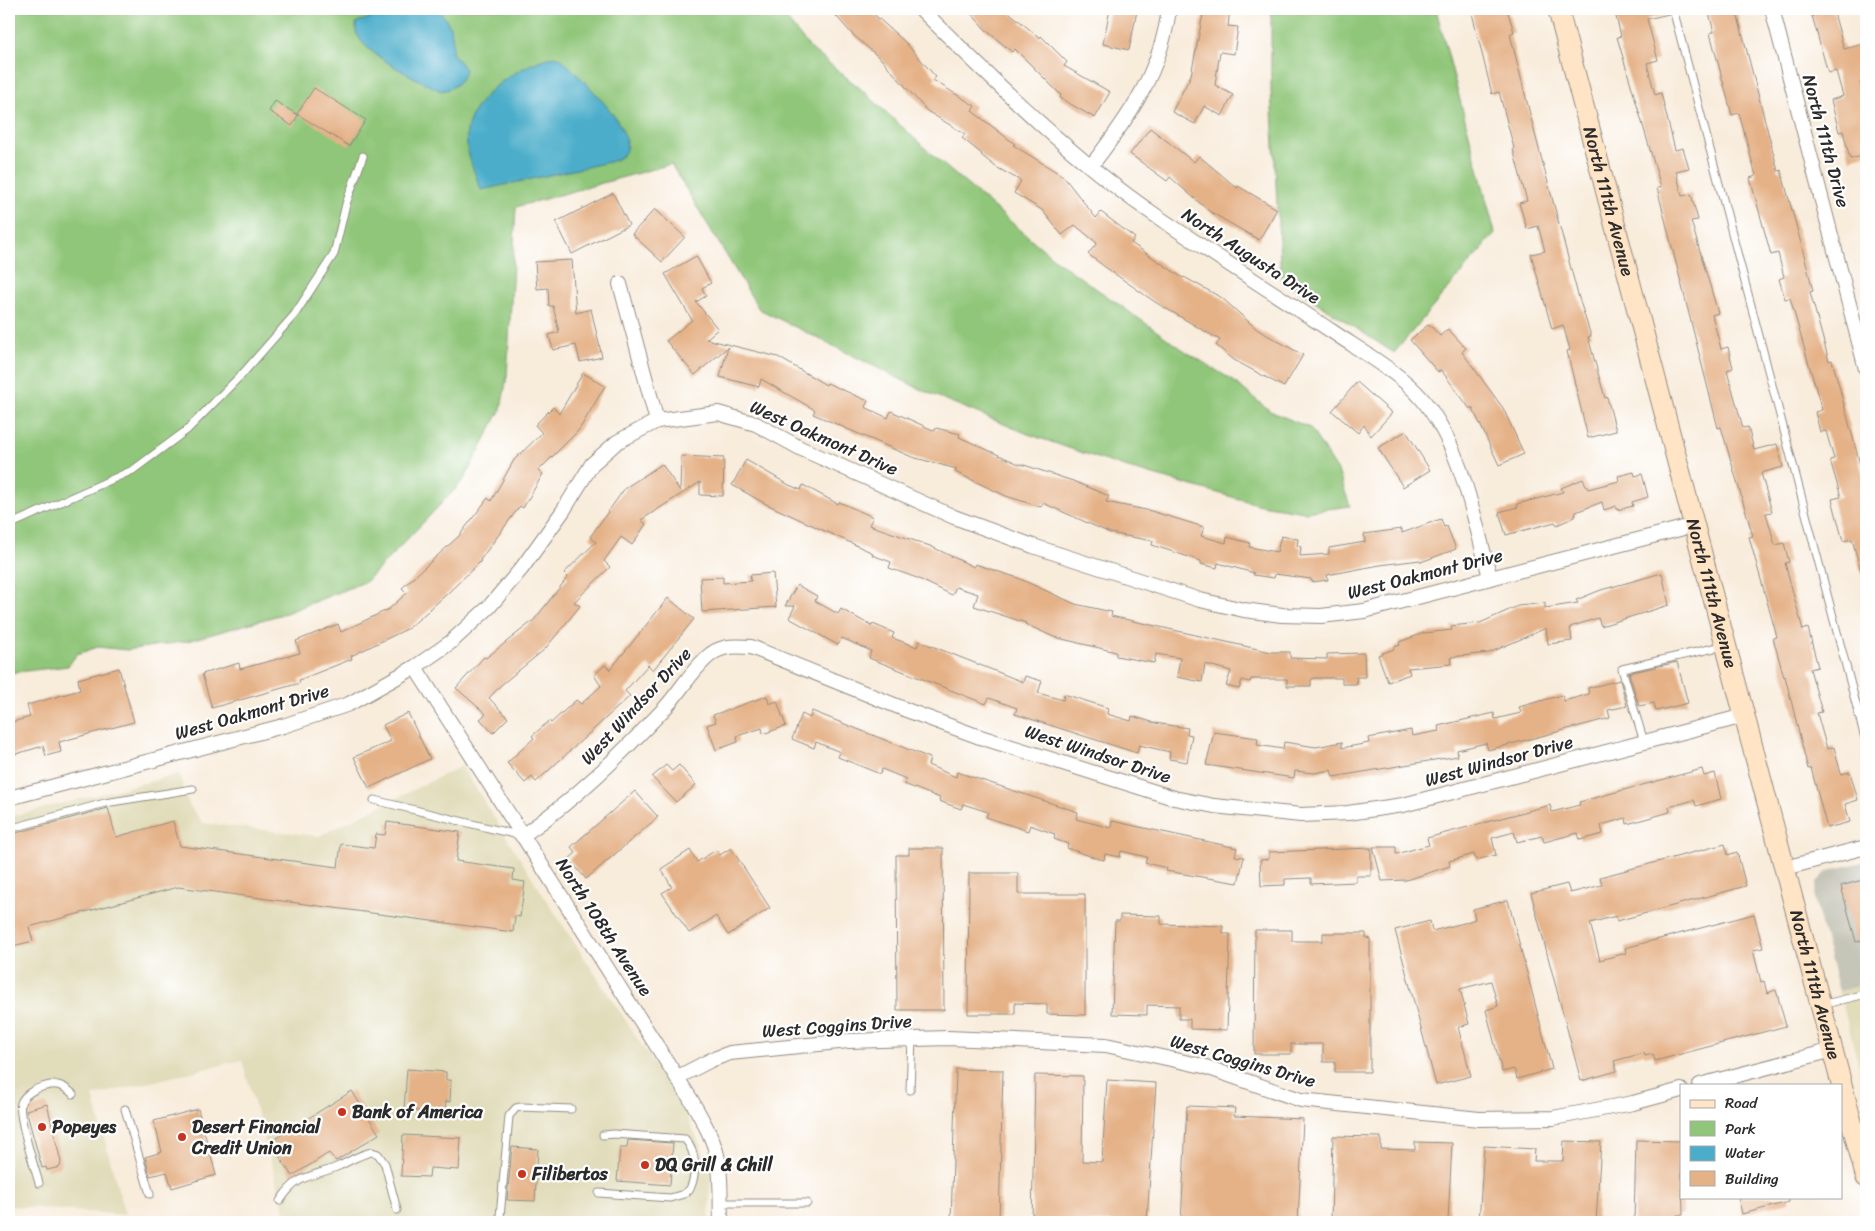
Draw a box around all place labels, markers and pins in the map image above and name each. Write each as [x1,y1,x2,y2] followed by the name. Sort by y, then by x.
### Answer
[352,1096,484,1128] place label: Bank of America
[336,1106,348,1118] marker: Bank of America
[52,1111,117,1143] place label: Popeyes
[191,1111,321,1164] place label: Desert Financial Credit Union
[36,1121,48,1133] marker: Popeyes
[176,1131,188,1143] marker: Desert Financial Credit Union
[655,1149,773,1181] place label: DQ Grill & Chill
[531,1158,609,1190] place label: Filibertos
[639,1159,651,1171] marker: DQ Grill & Chill
[516,1168,528,1180] marker: Filibertos

